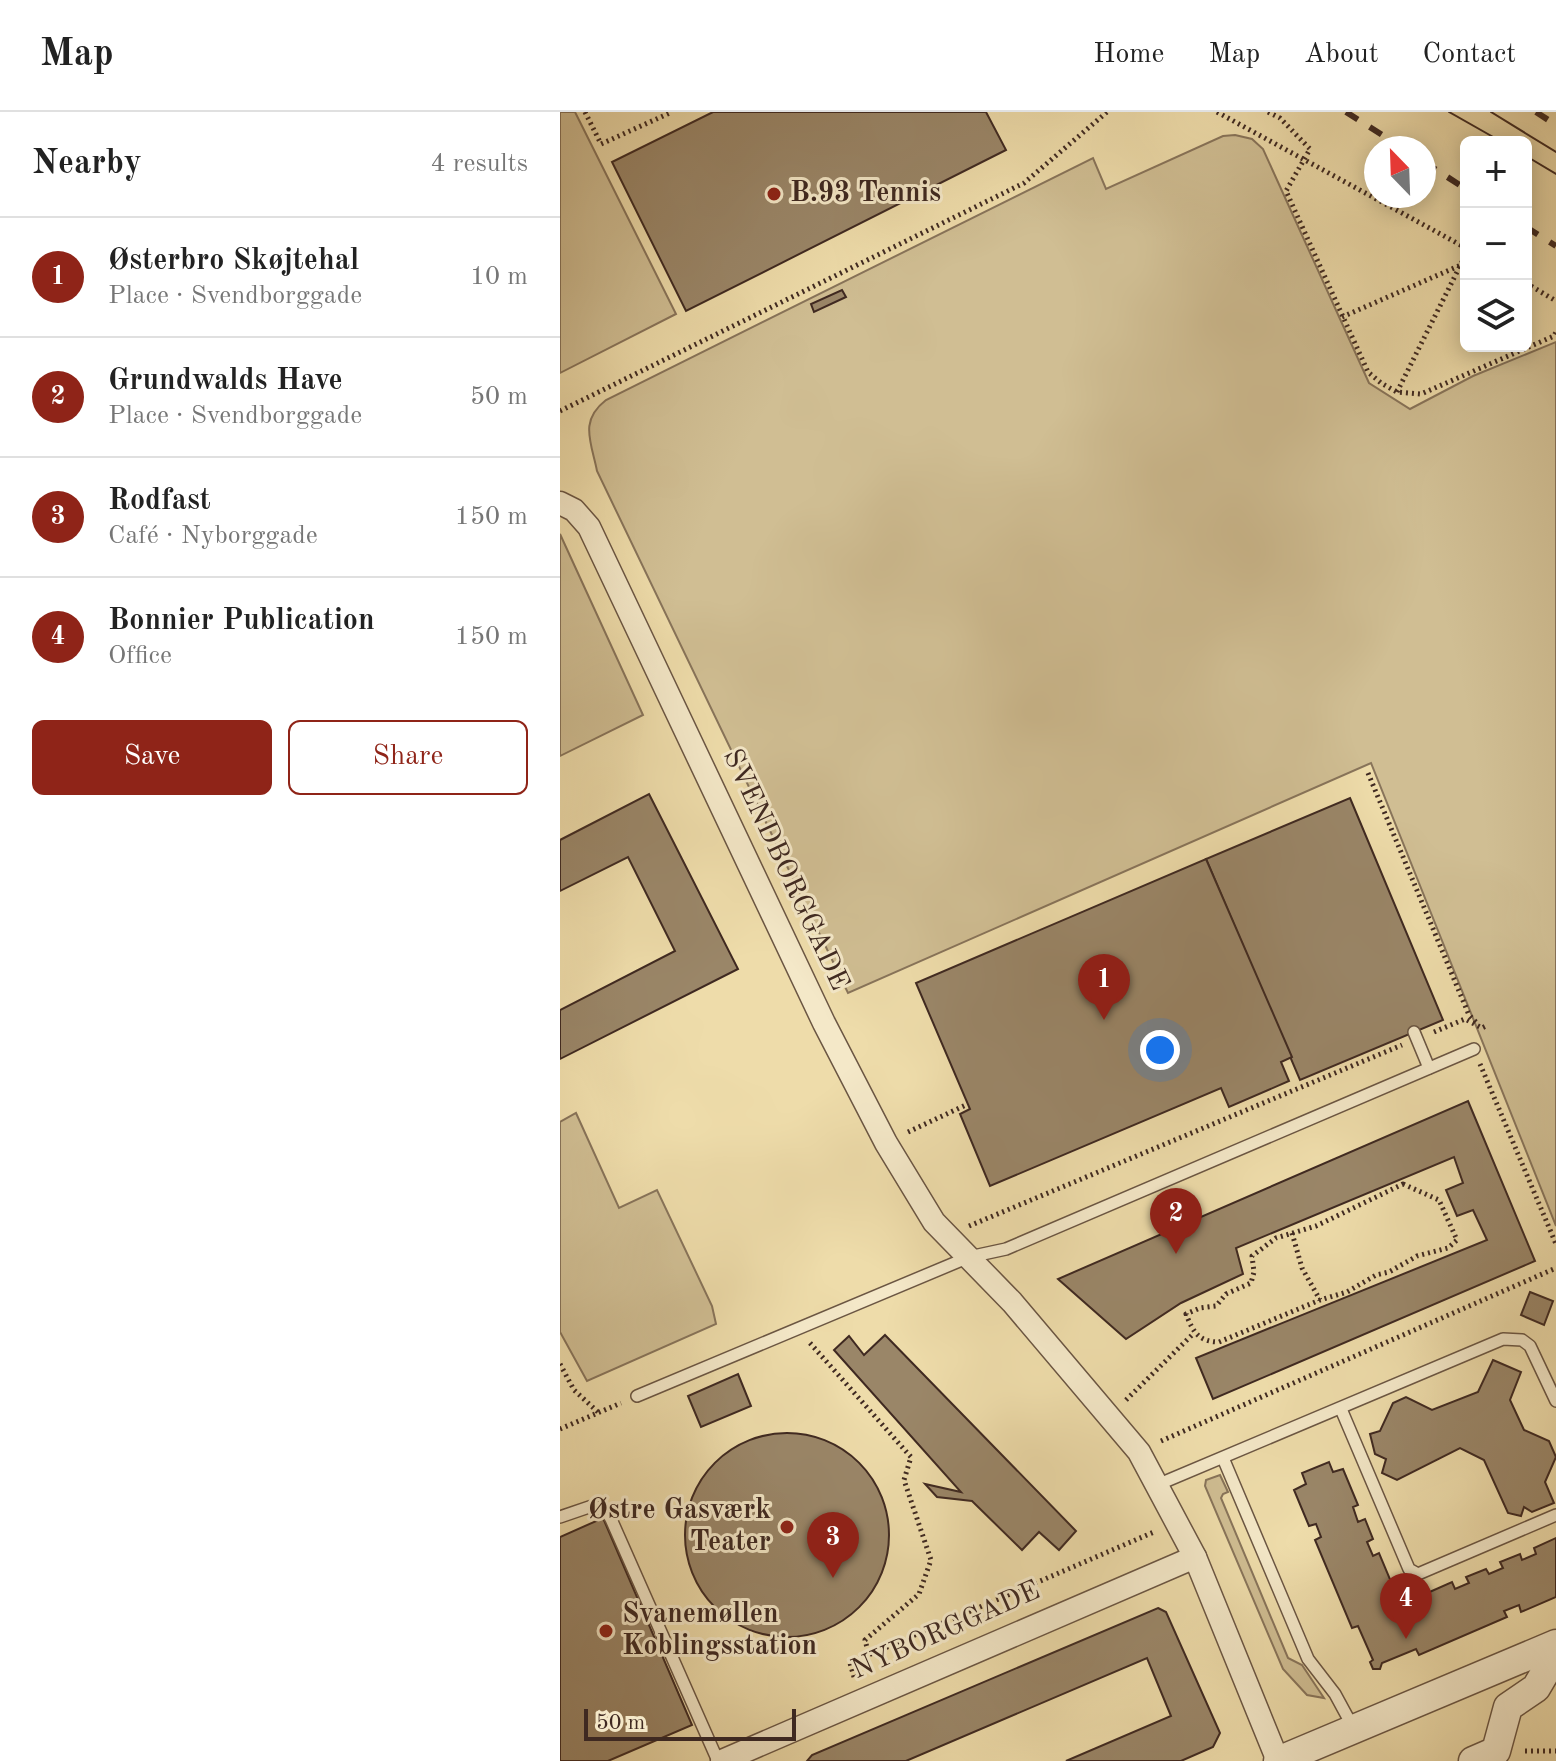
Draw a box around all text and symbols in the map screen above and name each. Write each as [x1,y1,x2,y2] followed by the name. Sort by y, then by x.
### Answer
[40,36,114,74] text: Map
[1093,41,1164,69] text: Home
[1208,41,1260,69] text: Map
[1304,41,1379,69] text: About
[1423,41,1516,69] text: Contact
[1364,136,1436,208] north arrow
[1460,136,1532,352] map controls
[1460,136,1532,208] button: +
[32,147,142,181] text: Nearby
[430,151,528,177] text: 4 results
[790,180,941,208] place label: B.93 Tennis
[765,185,783,203] marker: B.93 Tennis
[1460,208,1532,280] button: −
[108,246,359,276] text: Østerbro Skøjtehal
[50,264,66,290] text: 1
[470,264,528,290] text: 10 m
[1460,280,1532,352] button: layers
[108,283,362,309] text: Place · Svendborggade
[108,366,343,396] text: Grundwalds Have
[50,384,66,410] text: 2
[470,384,528,410] text: 50 m
[108,403,362,429] text: Place · Svendborggade
[108,486,211,516] text: Rodfast
[50,504,66,530] text: 3
[455,504,528,530] text: 150 m
[108,523,318,549] text: Café · Nyborggade
[108,606,375,636] text: Bonnier Publication
[50,624,66,650] text: 4
[455,624,528,650] text: 150 m
[108,643,172,669] text: Office
[32,720,272,795] button: Save
[288,720,528,795] button: Share
[717,745,853,995] street label: SVENDBORGGADE
[1078,954,1130,1020] pin: 1
[1140,1030,1180,1070] your location
[1150,1188,1202,1254] pin: 2
[588,1497,771,1557] place label: Østre Gasværk Teater
[807,1512,859,1578] pin: 3
[778,1518,796,1536] marker: Østre Gasværk Teater
[1380,1573,1432,1639] pin: 4
[848,1577,1044,1685] street label: NYBORGGADE
[622,1601,817,1661] place label: Svanemøllen Koblingsstation
[597,1622,615,1640] marker: Svanemøllen Koblingsstation
[584,1705,796,1741] scale bar
[596,1712,645,1734] text: 50 m

